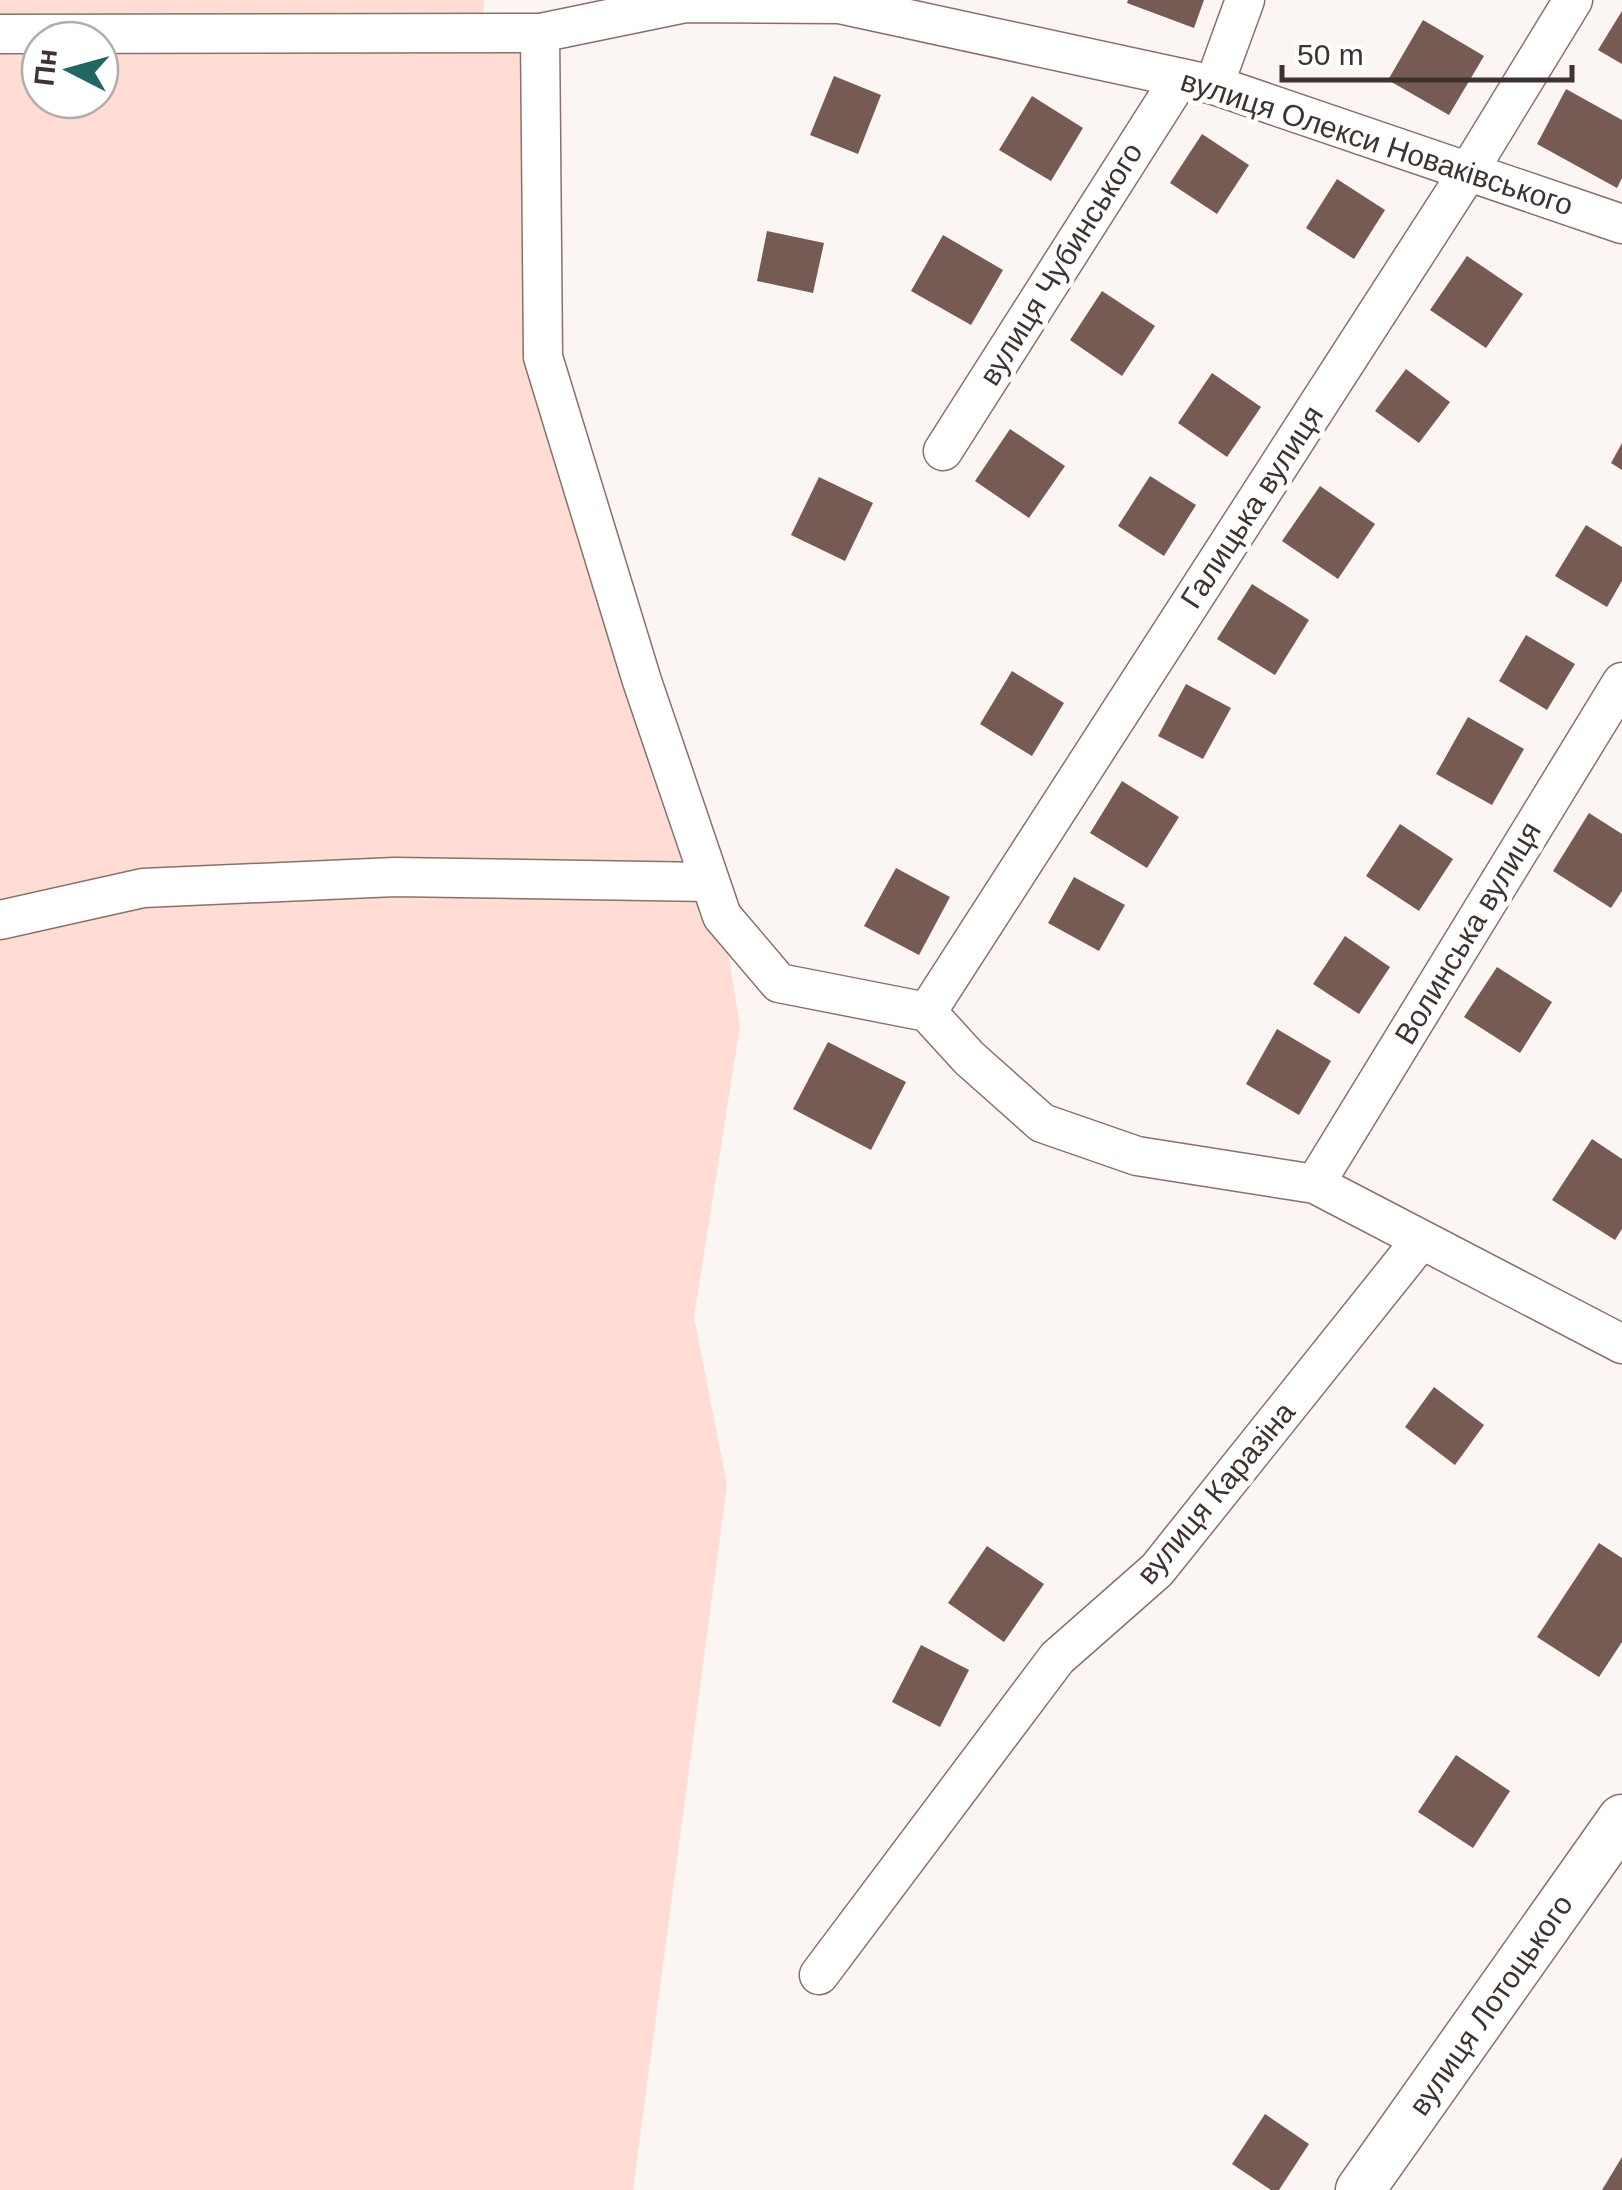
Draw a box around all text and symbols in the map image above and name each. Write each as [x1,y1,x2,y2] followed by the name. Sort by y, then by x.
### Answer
[20,20,120,120] north arrow
[1282,20,1572,82] scale bar
[1297,38,1364,71] text: 50 m
[28,47,63,87] text: Пн
[1177,63,1577,222] street label: вулиця Олекси Новаківського
[973,137,1149,391] street label: вулиця Чубинського
[1174,399,1329,614] street label: Галицька вулиця
[1388,816,1547,1050] street label: Волинська вулиця
[1130,1395,1301,1590] street label: вулиця Каразіна
[1402,1888,1579,2121] street label: вулиця Лотоцького

